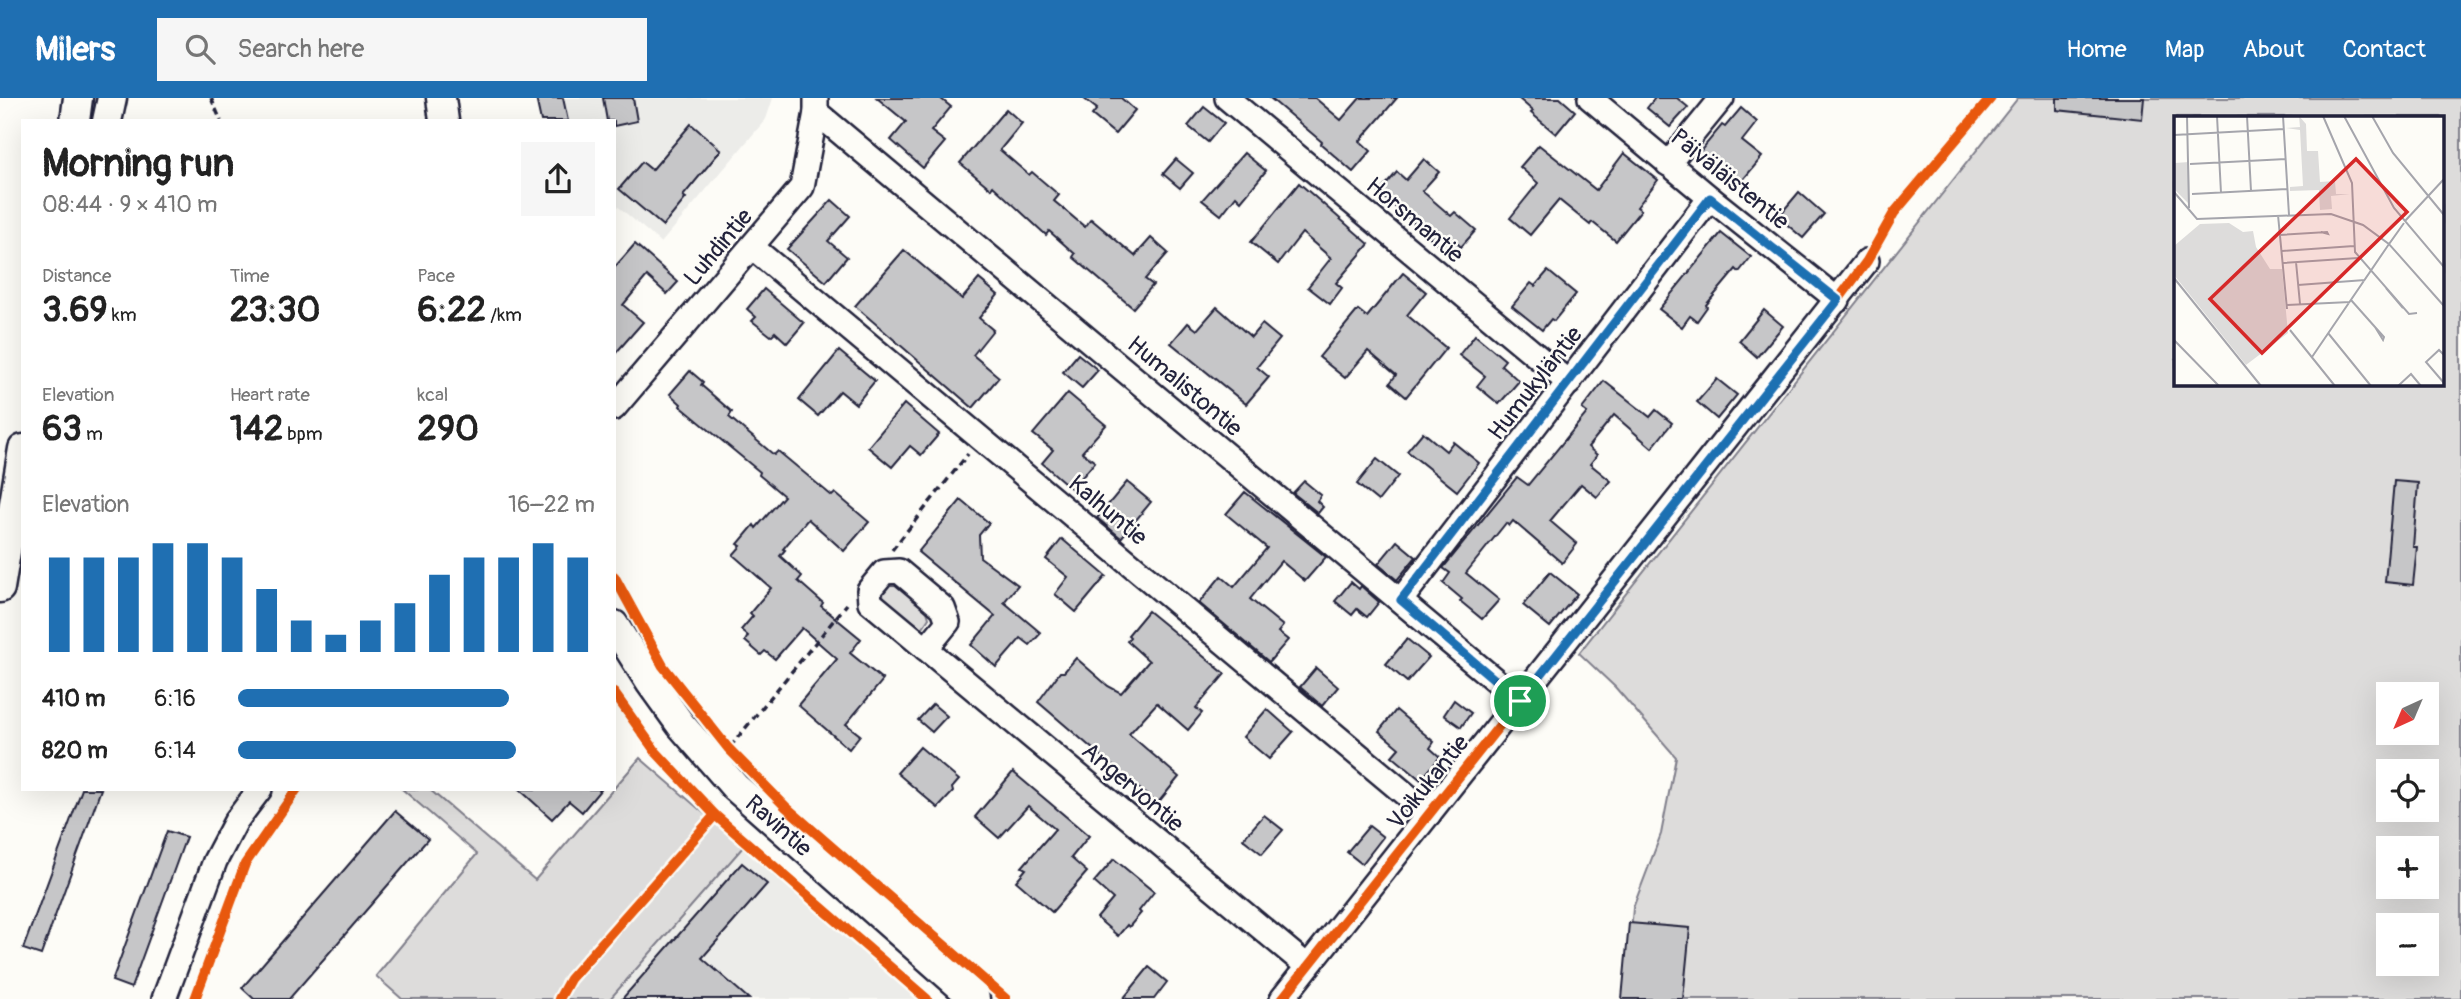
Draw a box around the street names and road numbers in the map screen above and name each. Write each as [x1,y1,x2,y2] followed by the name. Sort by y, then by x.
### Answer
[1665,123,1795,236] street label: Päiväläistentie
[1360,171,1469,270] street label: Horsmantie
[678,203,759,292] street label: Luhdintie
[1482,320,1589,446] street label: Humukyläntie
[1121,330,1248,443] street label: Humalistontie
[1062,469,1153,552] street label: Kalhuntie
[1382,729,1475,835] street label: Voikukantie
[1076,736,1190,839] street label: Angervontie
[739,789,818,863] street label: Ravintie

